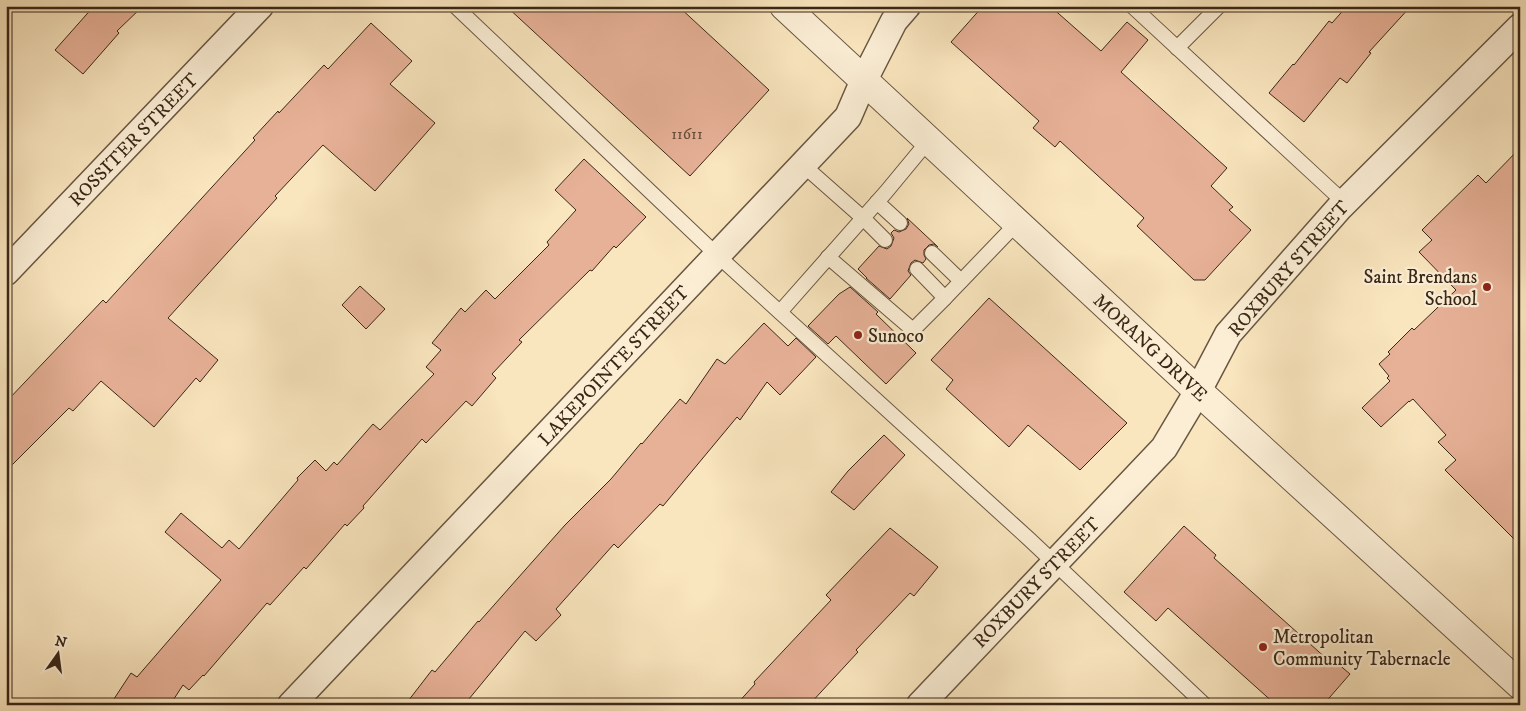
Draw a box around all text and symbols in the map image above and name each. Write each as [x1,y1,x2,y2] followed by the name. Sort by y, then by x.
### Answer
[64,68,204,212] street label: ROSSITER STREET
[671,124,703,144] house number: 11611
[1224,196,1355,342] street label: ROXBURY STREET
[1364,266,1477,311] place label: Saint Brendans School
[534,281,695,451] street label: LAKEPOINTE STREET
[1481,281,1493,293] marker: Saint Brendans School
[1088,289,1212,407] street label: MORANG DRIVE
[868,325,924,348] place label: Sunoco
[852,329,864,341] marker: Sunoco
[969,512,1106,653] street label: ROXBURY STREET
[1273,626,1451,671] place label: Metropolitan Community Tabernacle
[32,628,82,678] north arrow
[53,632,69,653] text: N
[1257,641,1269,653] marker: Metropolitan Community Tabernacle

